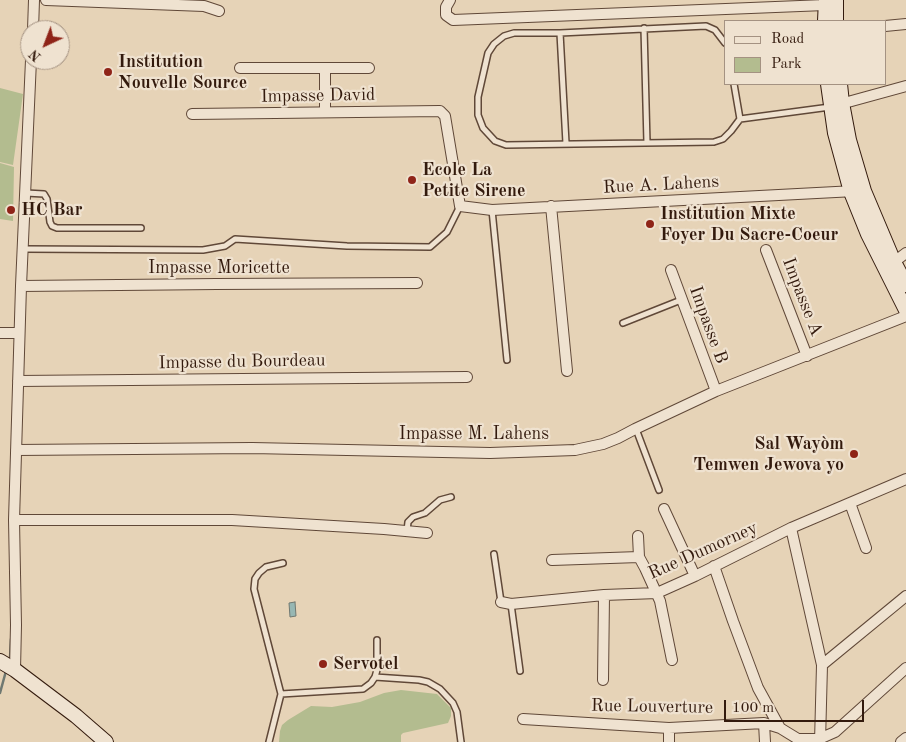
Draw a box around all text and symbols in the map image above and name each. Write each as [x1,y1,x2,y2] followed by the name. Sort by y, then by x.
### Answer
[20,20,70,70] north arrow
[724,20,886,85] legend
[771,32,804,47] text: Road
[27,46,44,64] text: N
[118,51,247,94] place label: Institution Nouvelle Source
[771,57,802,72] text: Park
[102,66,114,78] marker: Institution Nouvelle Source
[260,84,376,108] street label: Impasse David
[422,159,525,202] place label: Ecole La Petite Sirene
[602,171,720,199] street label: Rue A. Lahens
[406,174,418,186] marker: Ecole La Petite Sirene
[21,199,82,221] place label: HC Bar
[660,203,838,245] place label: Institution Mixte Foyer Du Sacre-Coeur
[5,204,17,216] marker: HC Bar
[644,218,656,230] marker: Institution Mixte Foyer Du Sacre-Coeur
[777,255,827,339] street label: Impasse A
[148,257,290,279] street label: Impasse Moricette
[684,283,732,367] street label: Impasse B
[158,350,326,374] street label: Impasse du Bourdeau
[399,423,549,445] street label: Impasse M. Lahens
[693,433,844,476] place label: Sal Wayòm Temwen Jewova yo
[848,448,860,460] marker: Sal Wayòm Temwen Jewova yo
[645,517,761,585] street label: Rue Dumorney
[333,653,399,675] place label: Servotel
[317,658,329,670] marker: Servotel
[726,690,866,722] scale bar
[591,695,713,719] street label: Rue Louverture
[732,701,774,716] text: 100 m

